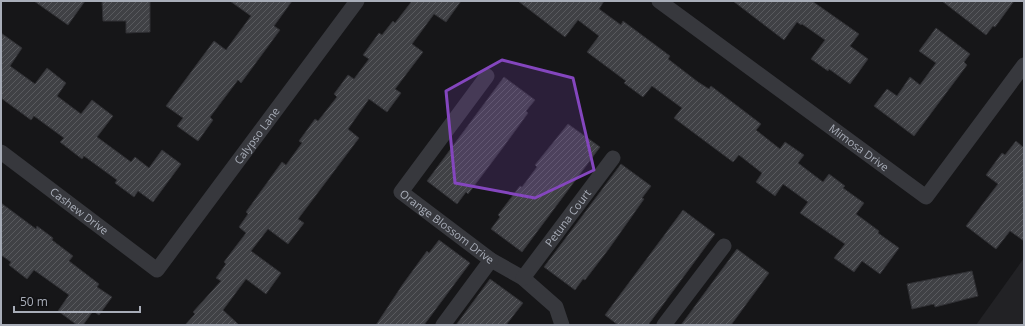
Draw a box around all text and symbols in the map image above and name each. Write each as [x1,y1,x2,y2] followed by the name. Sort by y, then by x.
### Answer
[230,104,283,167] street label: Calypso Lane
[826,120,892,174] street label: Mimosa Drive
[47,184,112,238] street label: Cashew Drive
[397,186,497,267] street label: Orange Blossom Drive
[541,186,594,249] street label: Petuna Court
[14,288,140,314] scale bar
[20,293,48,310] text: 50 m

